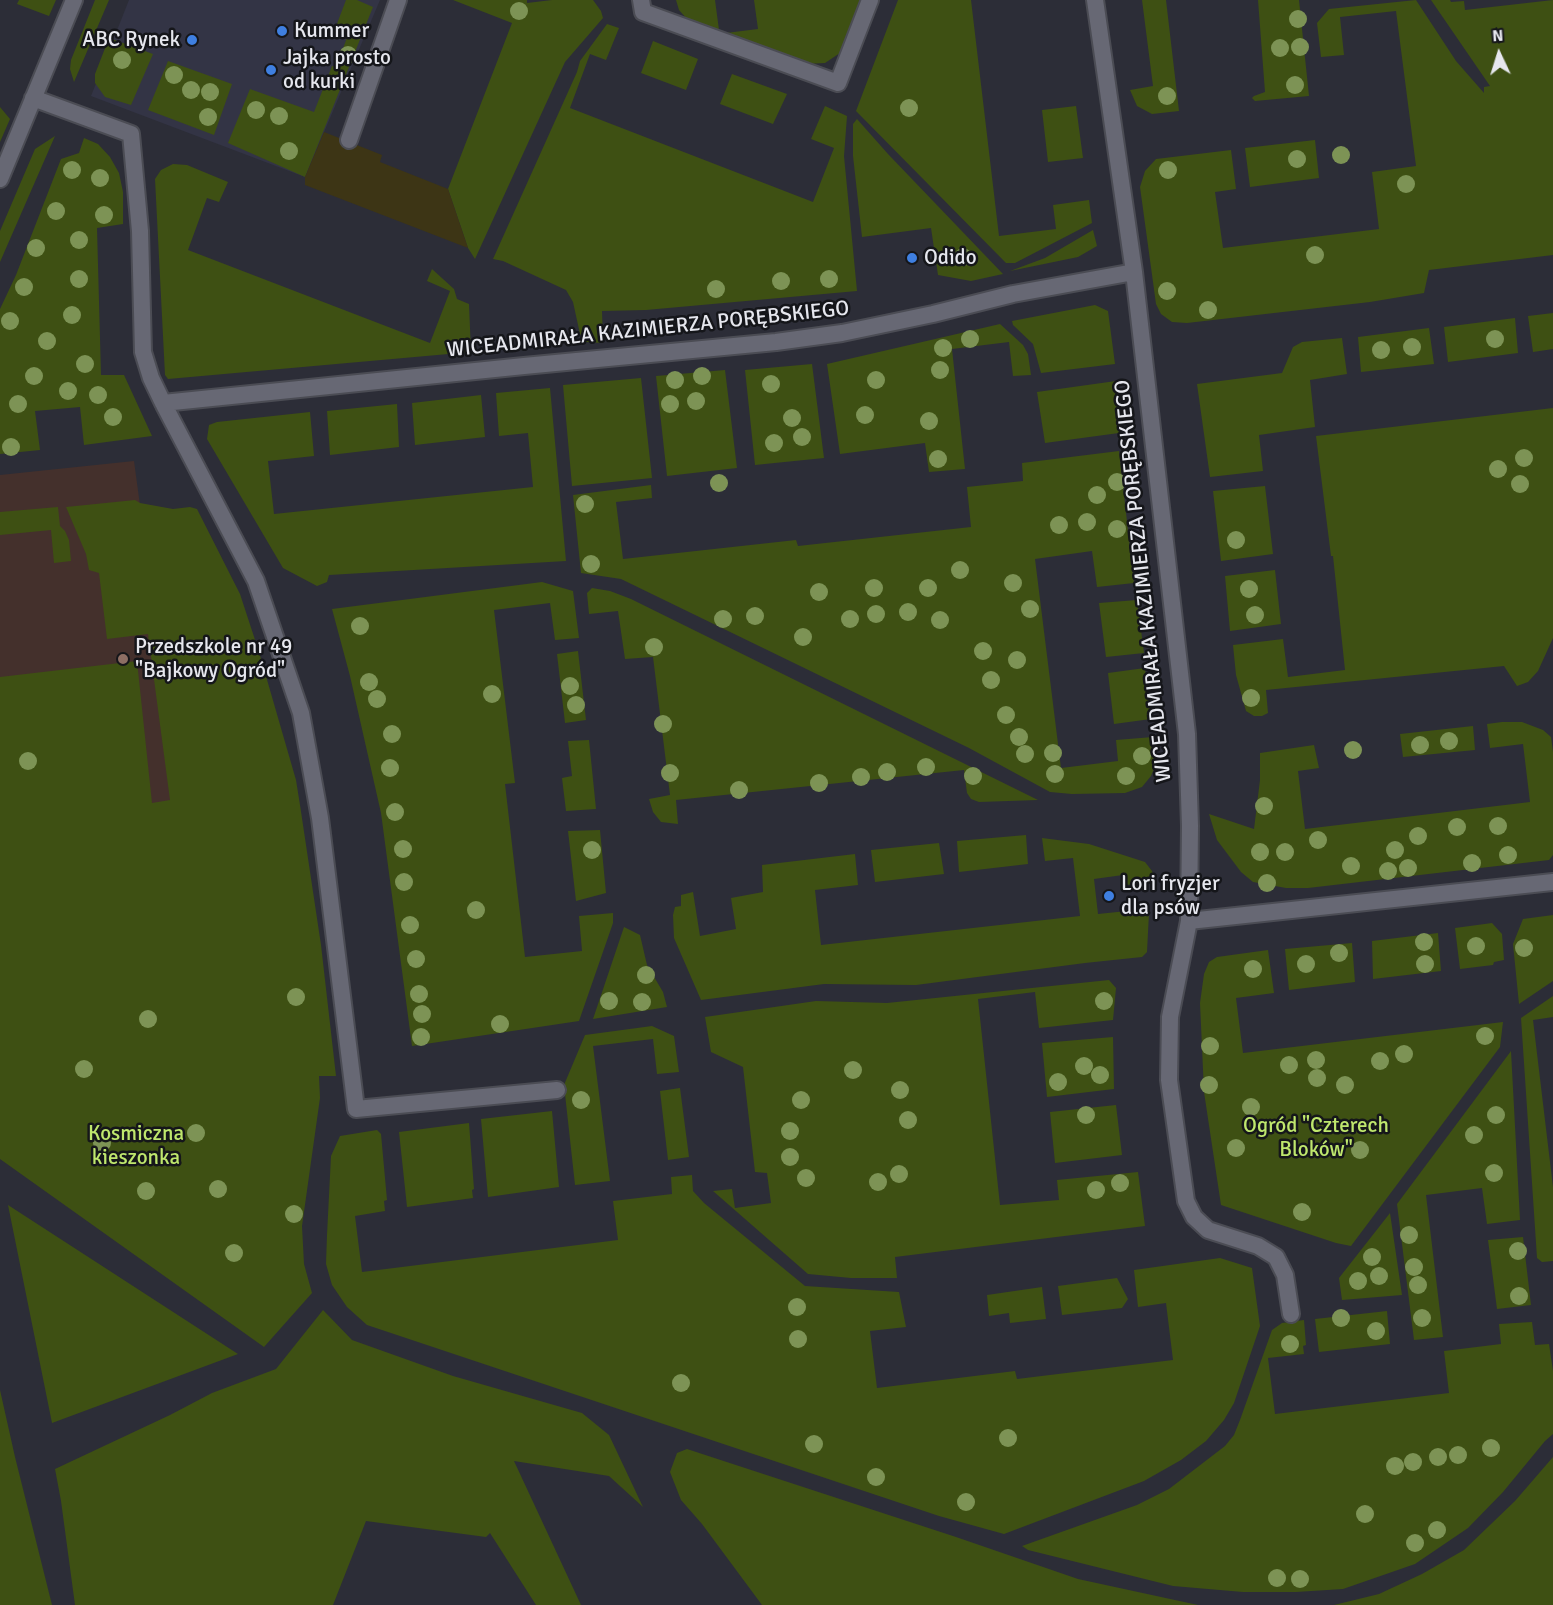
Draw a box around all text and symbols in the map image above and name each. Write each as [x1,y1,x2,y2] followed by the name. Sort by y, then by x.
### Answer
[294,18,369,44] place label: Kummer
[275,24,289,38] marker: Kummer
[1469,24,1529,84] north arrow
[1491,26,1504,46] text: N
[82,27,180,53] place label: ABC Rynek
[185,33,199,47] marker: ABC Rynek
[283,45,391,95] place label: Jajka prosto od kurki
[264,63,278,77] marker: Jajka prosto od kurki
[924,245,977,271] place label: Odido
[905,251,919,265] marker: Odido
[446,296,850,364] street label: WICEADMIRAŁA KAZIMIERZA PORĘBSKIEGO
[1110,379,1178,783] street label: WICEADMIRAŁA KAZIMIERZA PORĘBSKIEGO
[135,634,292,684] place label: Przedszkole nr 49 "Bajkowy Ogród"
[116,652,130,666] marker: Przedszkole nr 49 "Bajkowy Ogród"
[1121,871,1220,921] place label: Lori fryzjer dla psów
[1102,889,1116,903] marker: Lori fryzjer dla psów
[1243,1113,1389,1163] park label: Ogród "Czterech Bloków"
[88,1121,184,1171] park label: Kosmiczna kieszonka

